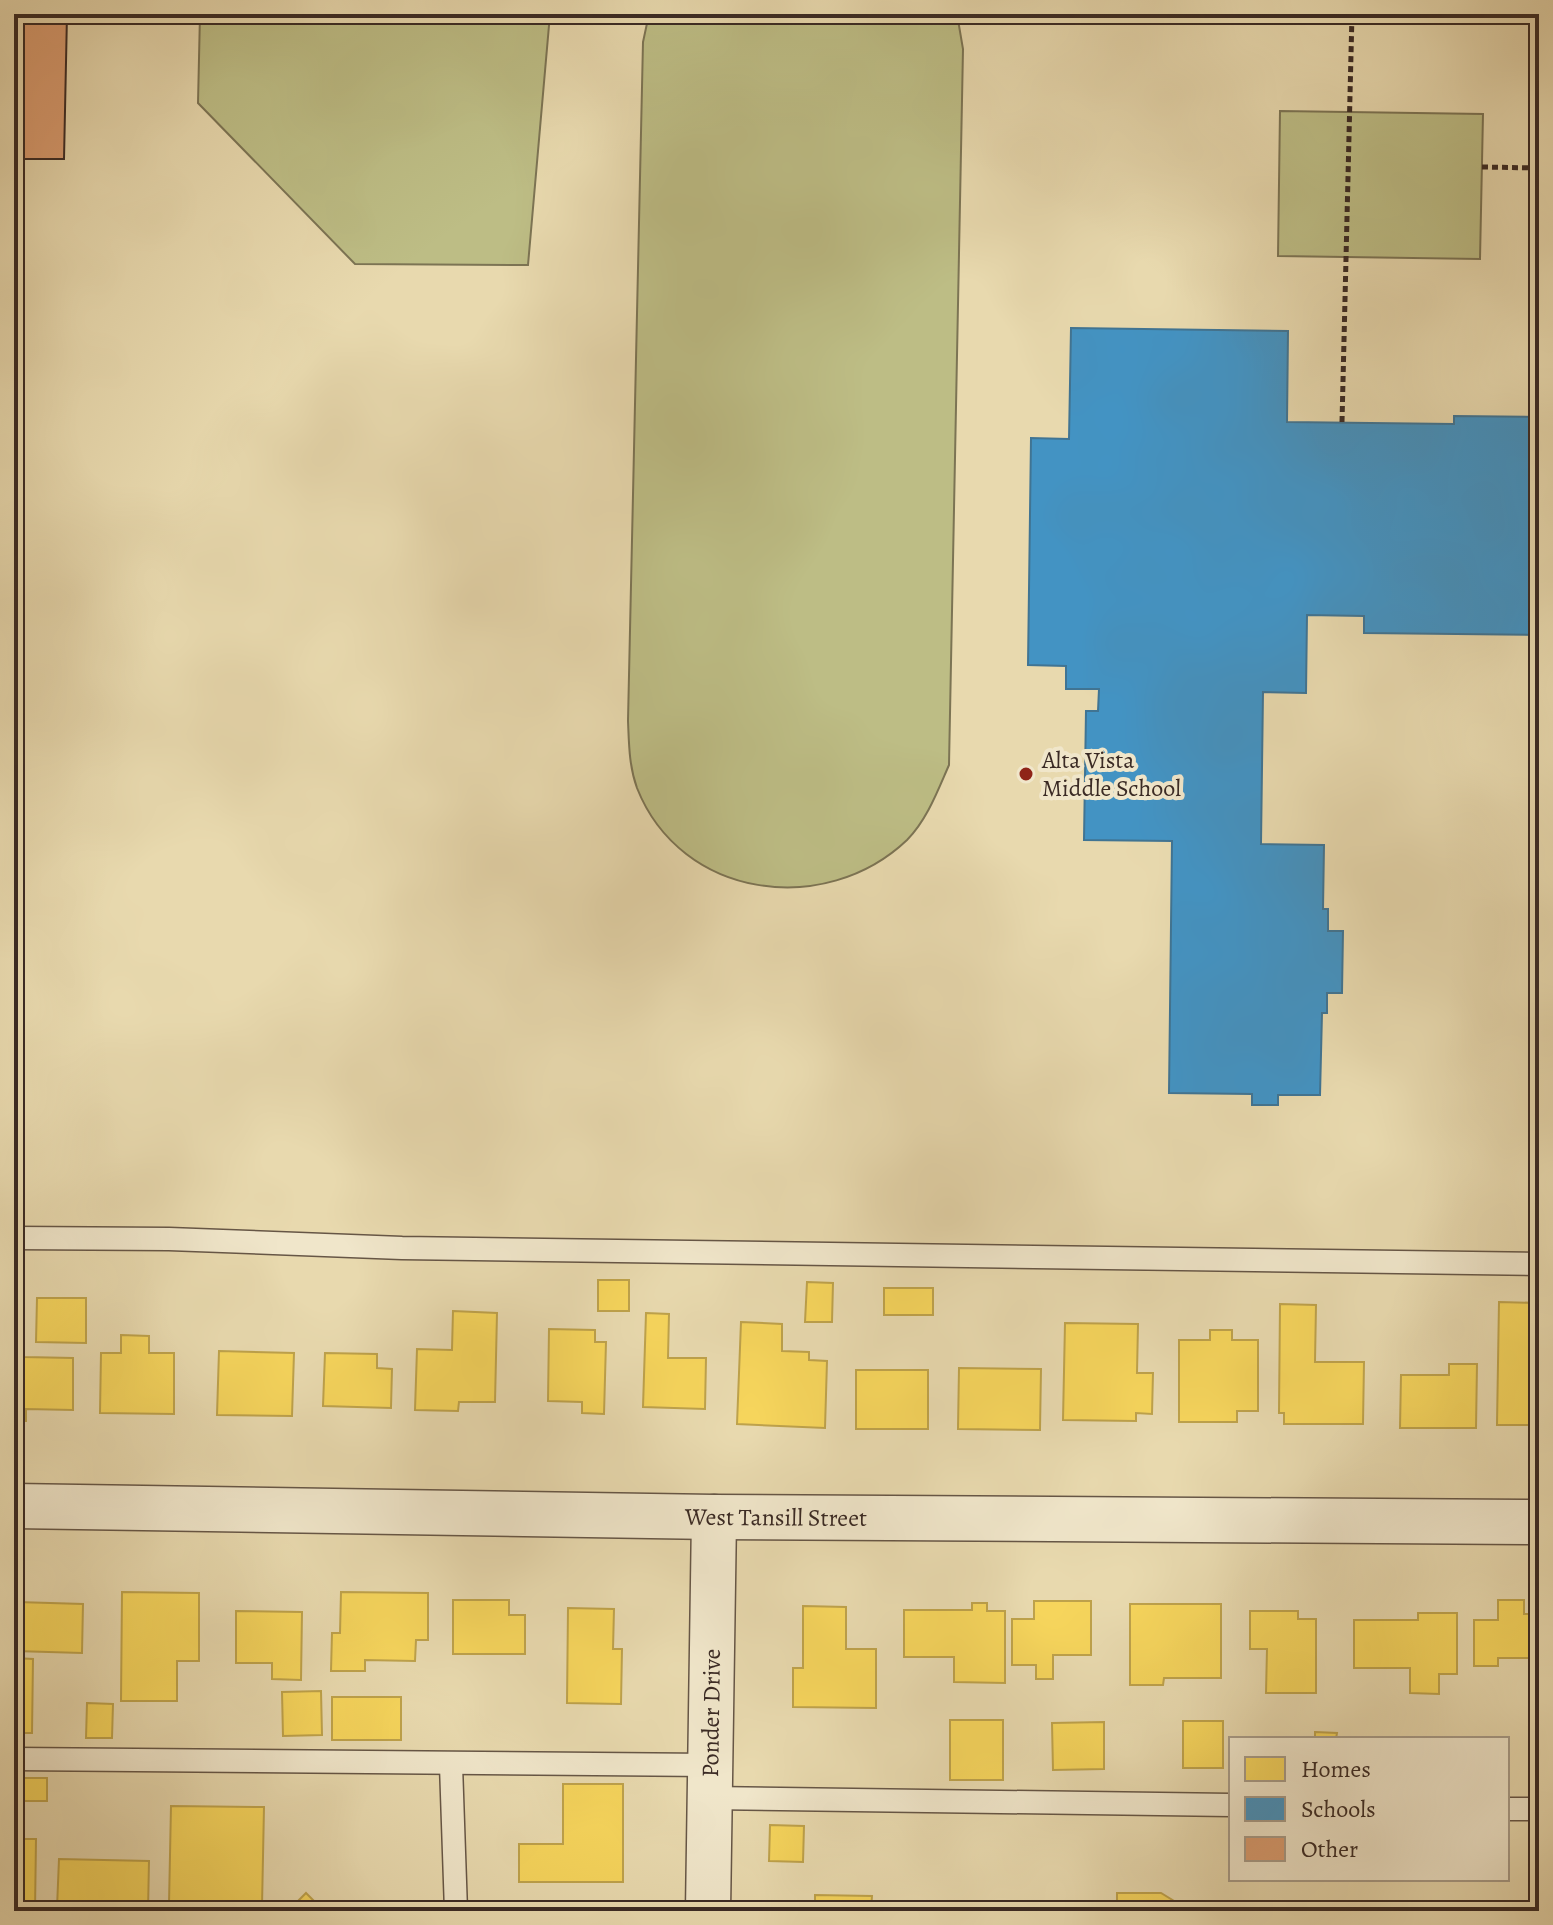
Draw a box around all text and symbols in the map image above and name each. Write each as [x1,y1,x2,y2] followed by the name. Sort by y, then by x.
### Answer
[1041,744,1181,804] place label: Alta Vista Middle School
[1017,765,1035,783] marker: Alta Vista Middle School
[684,1501,867,1534] street label: West Tansill Street
[694,1648,728,1778] street label: Ponder Drive
[1229,1737,1509,1881] legend
[1301,1753,1371,1785] text: Homes
[1301,1793,1376,1825] text: Schools
[1301,1833,1358,1865] text: Other

